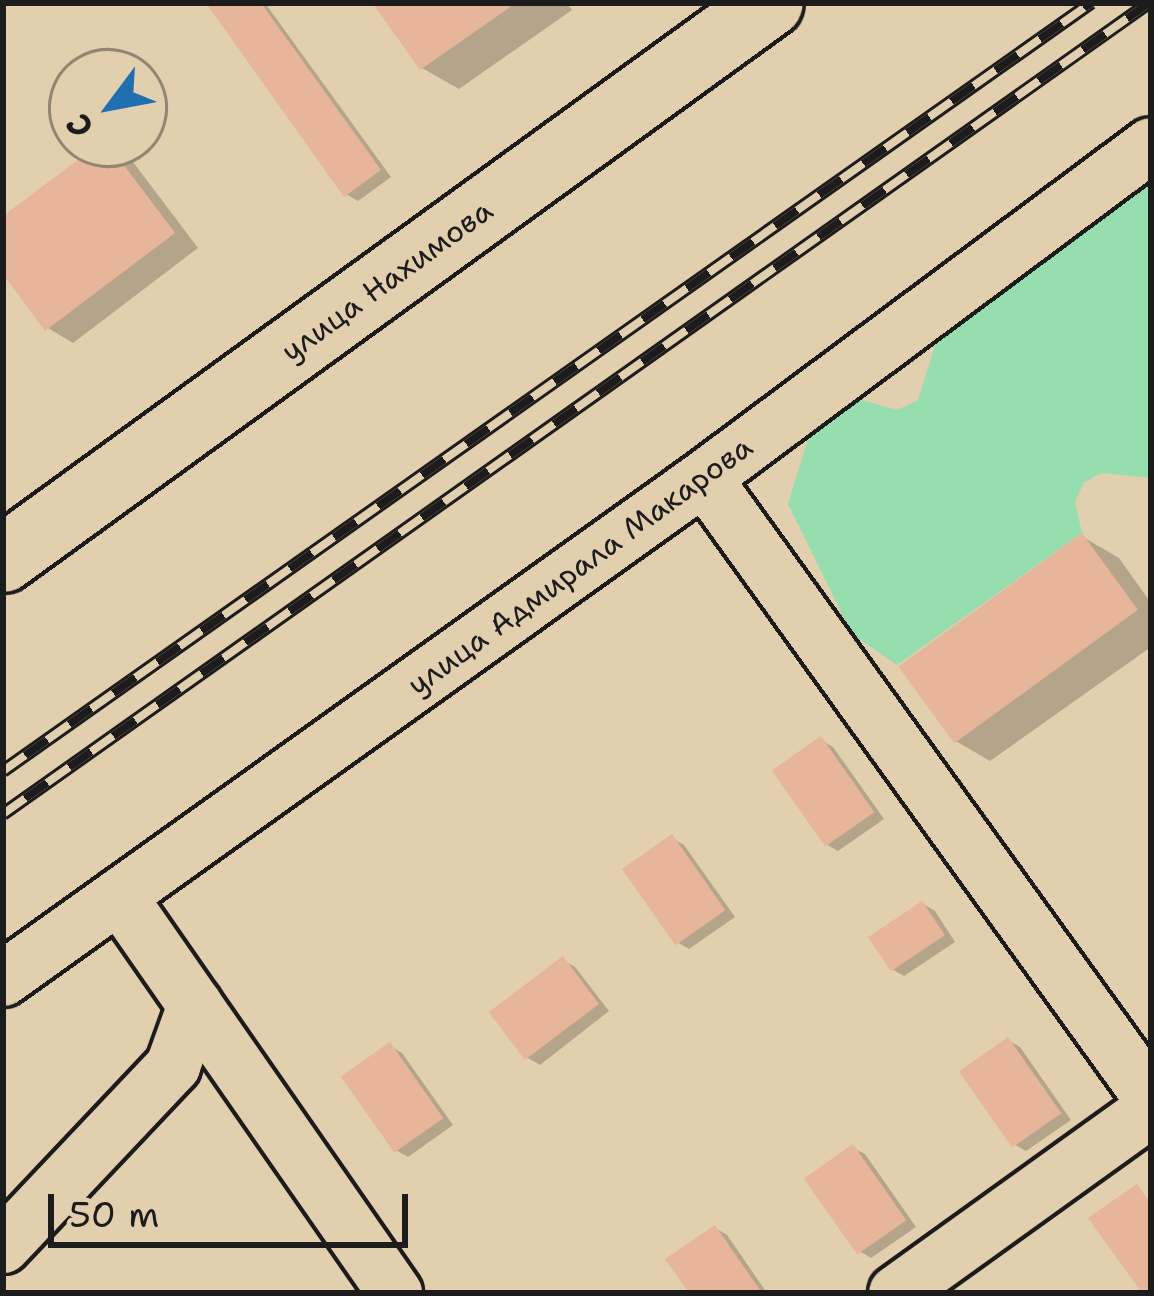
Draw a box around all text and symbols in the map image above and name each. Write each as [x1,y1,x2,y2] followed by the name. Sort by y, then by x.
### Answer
[48,48,168,168] north arrow
[55,105,104,146] text: С
[274,192,500,370] street label: улица Нахимова
[401,429,759,703] street label: улица Адмирала Макарова
[54,1170,414,1244] scale bar
[69,1190,159,1239] text: 50 m

